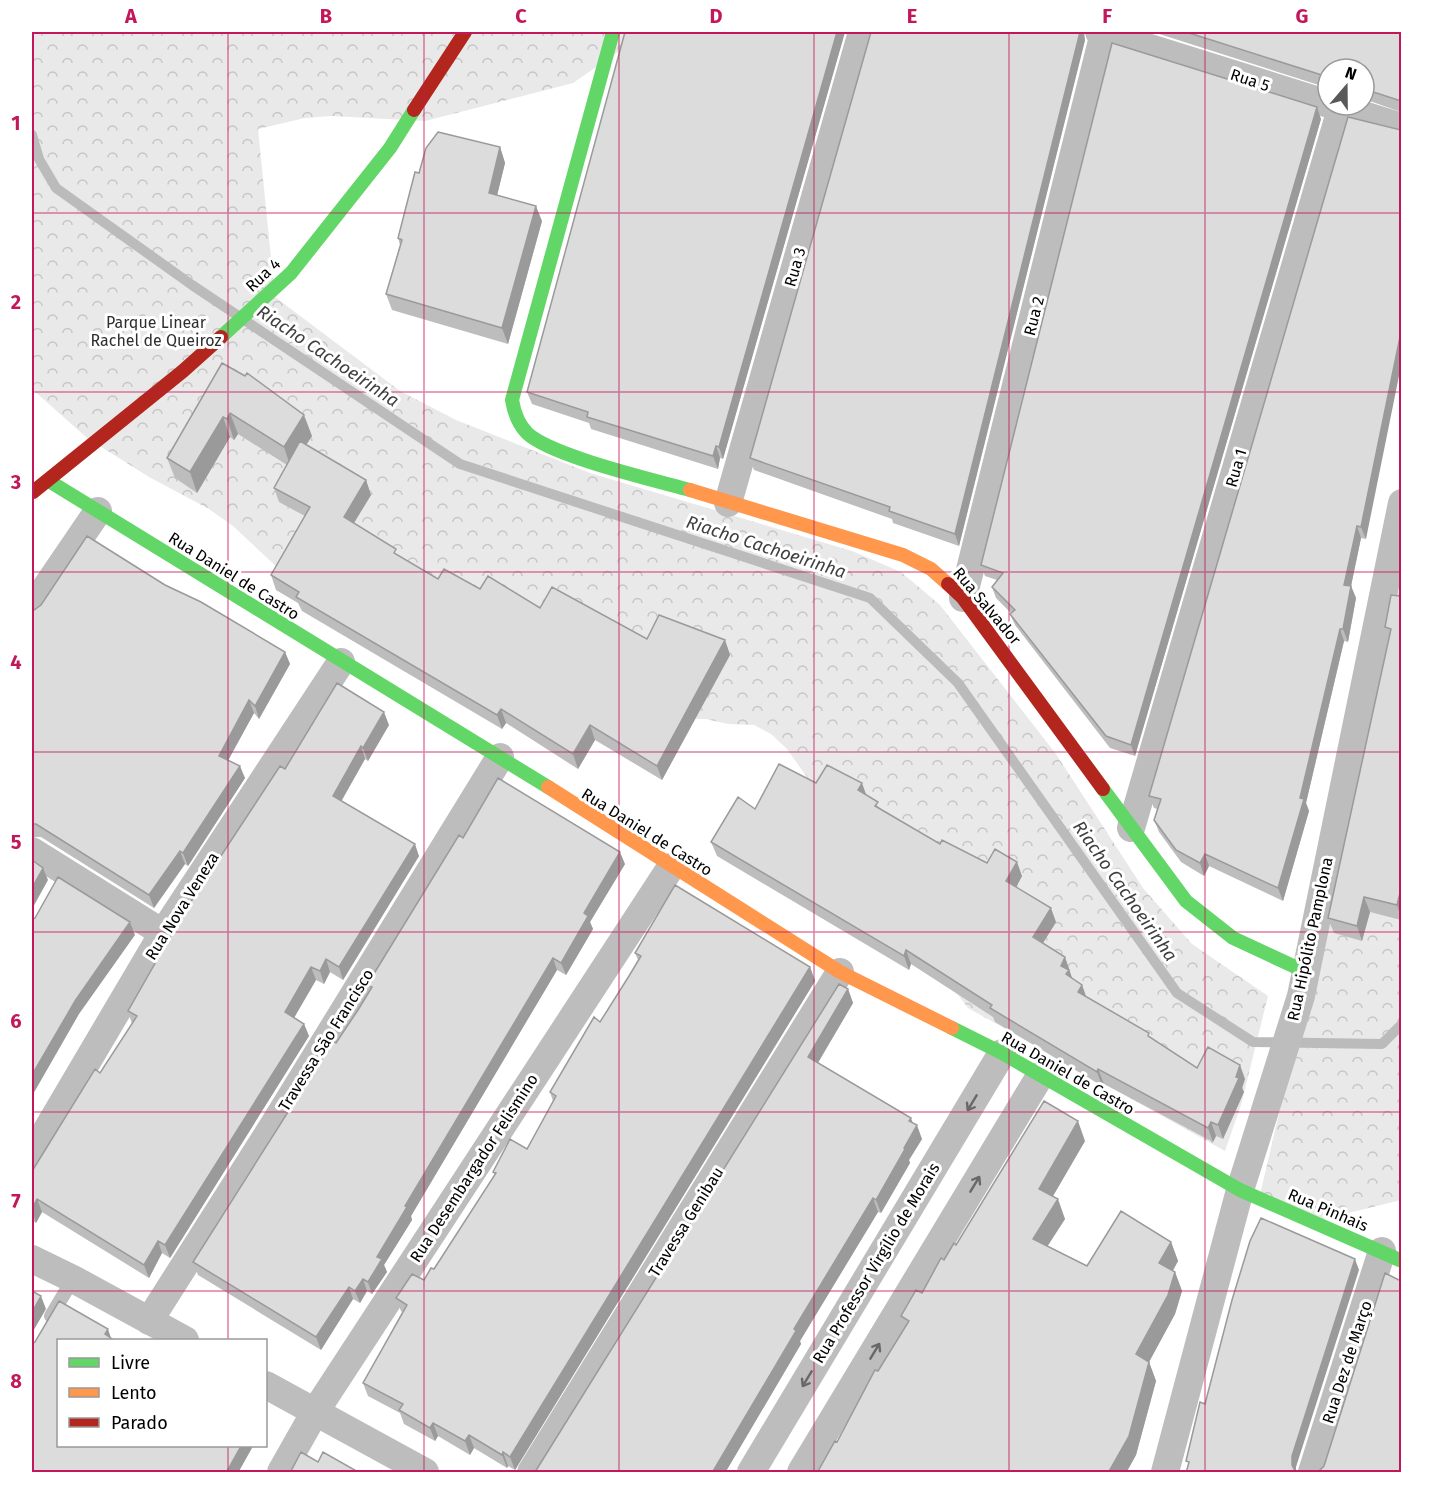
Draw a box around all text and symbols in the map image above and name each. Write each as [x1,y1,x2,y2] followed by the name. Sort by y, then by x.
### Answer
[124,4,138,28] text: A
[320,4,332,28] text: B
[515,4,527,28] text: C
[709,4,723,28] text: D
[907,4,917,28] text: E
[1102,4,1112,28] text: F
[1296,4,1308,28] text: G
[1316,57,1376,117] north arrow
[1343,63,1359,84] text: N
[1228,65,1272,95] street label: Rua 5
[11,111,21,135] text: 1
[780,245,810,289] street label: Rua 3
[242,254,285,296] street label: Rua 4
[11,290,21,314] text: 2
[1020,294,1048,338] street label: Rua 2
[253,300,403,412] water label: Riacho Cachoeirinha
[91,313,221,350] park label: Parque Linear Rachel de Queiroz
[1222,447,1250,489] street label: Rua 1
[10,470,21,494] text: 3
[683,511,849,583] water label: Riacho Cachoeirinha
[165,528,303,624] street label: Rua Daniel de Castro
[949,563,1025,649] street label: Rua Salvador
[10,650,22,674] text: 4
[578,784,716,880] street label: Rua Daniel de Castro
[1068,816,1182,966] water label: Riacho Cachoeirinha
[11,830,22,854] text: 5
[141,849,223,963] street label: Rua Nova Veneza
[1283,855,1337,1023] street label: Rua Hipólito Pamplona
[274,965,378,1115] street label: Travessa São Francisco
[10,1009,22,1033] text: 6
[998,1027,1138,1119] street label: Rua Daniel de Castro
[406,1070,542,1266] street label: Rua Desembargador Felismino
[966,1094,978,1111] one-way arrow
[809,1159,943,1367] street label: Rua Professor Virgílio de Morais
[645,1164,727,1280] street label: Travessa Genibau
[970,1176,982,1193] one-way arrow
[1285,1185,1371,1235] street label: Rua Pinhais
[11,1189,21,1213] text: 7
[1318,1298,1377,1426] street label: Rua Dez de Março
[57,1339,267,1447] legend
[868,1342,881,1359] one-way arrow
[111,1352,150,1374] text: Livre
[10,1369,22,1393] text: 8
[801,1370,813,1387] one-way arrow
[111,1382,157,1404] text: Lento
[111,1412,168,1434] text: Parado

